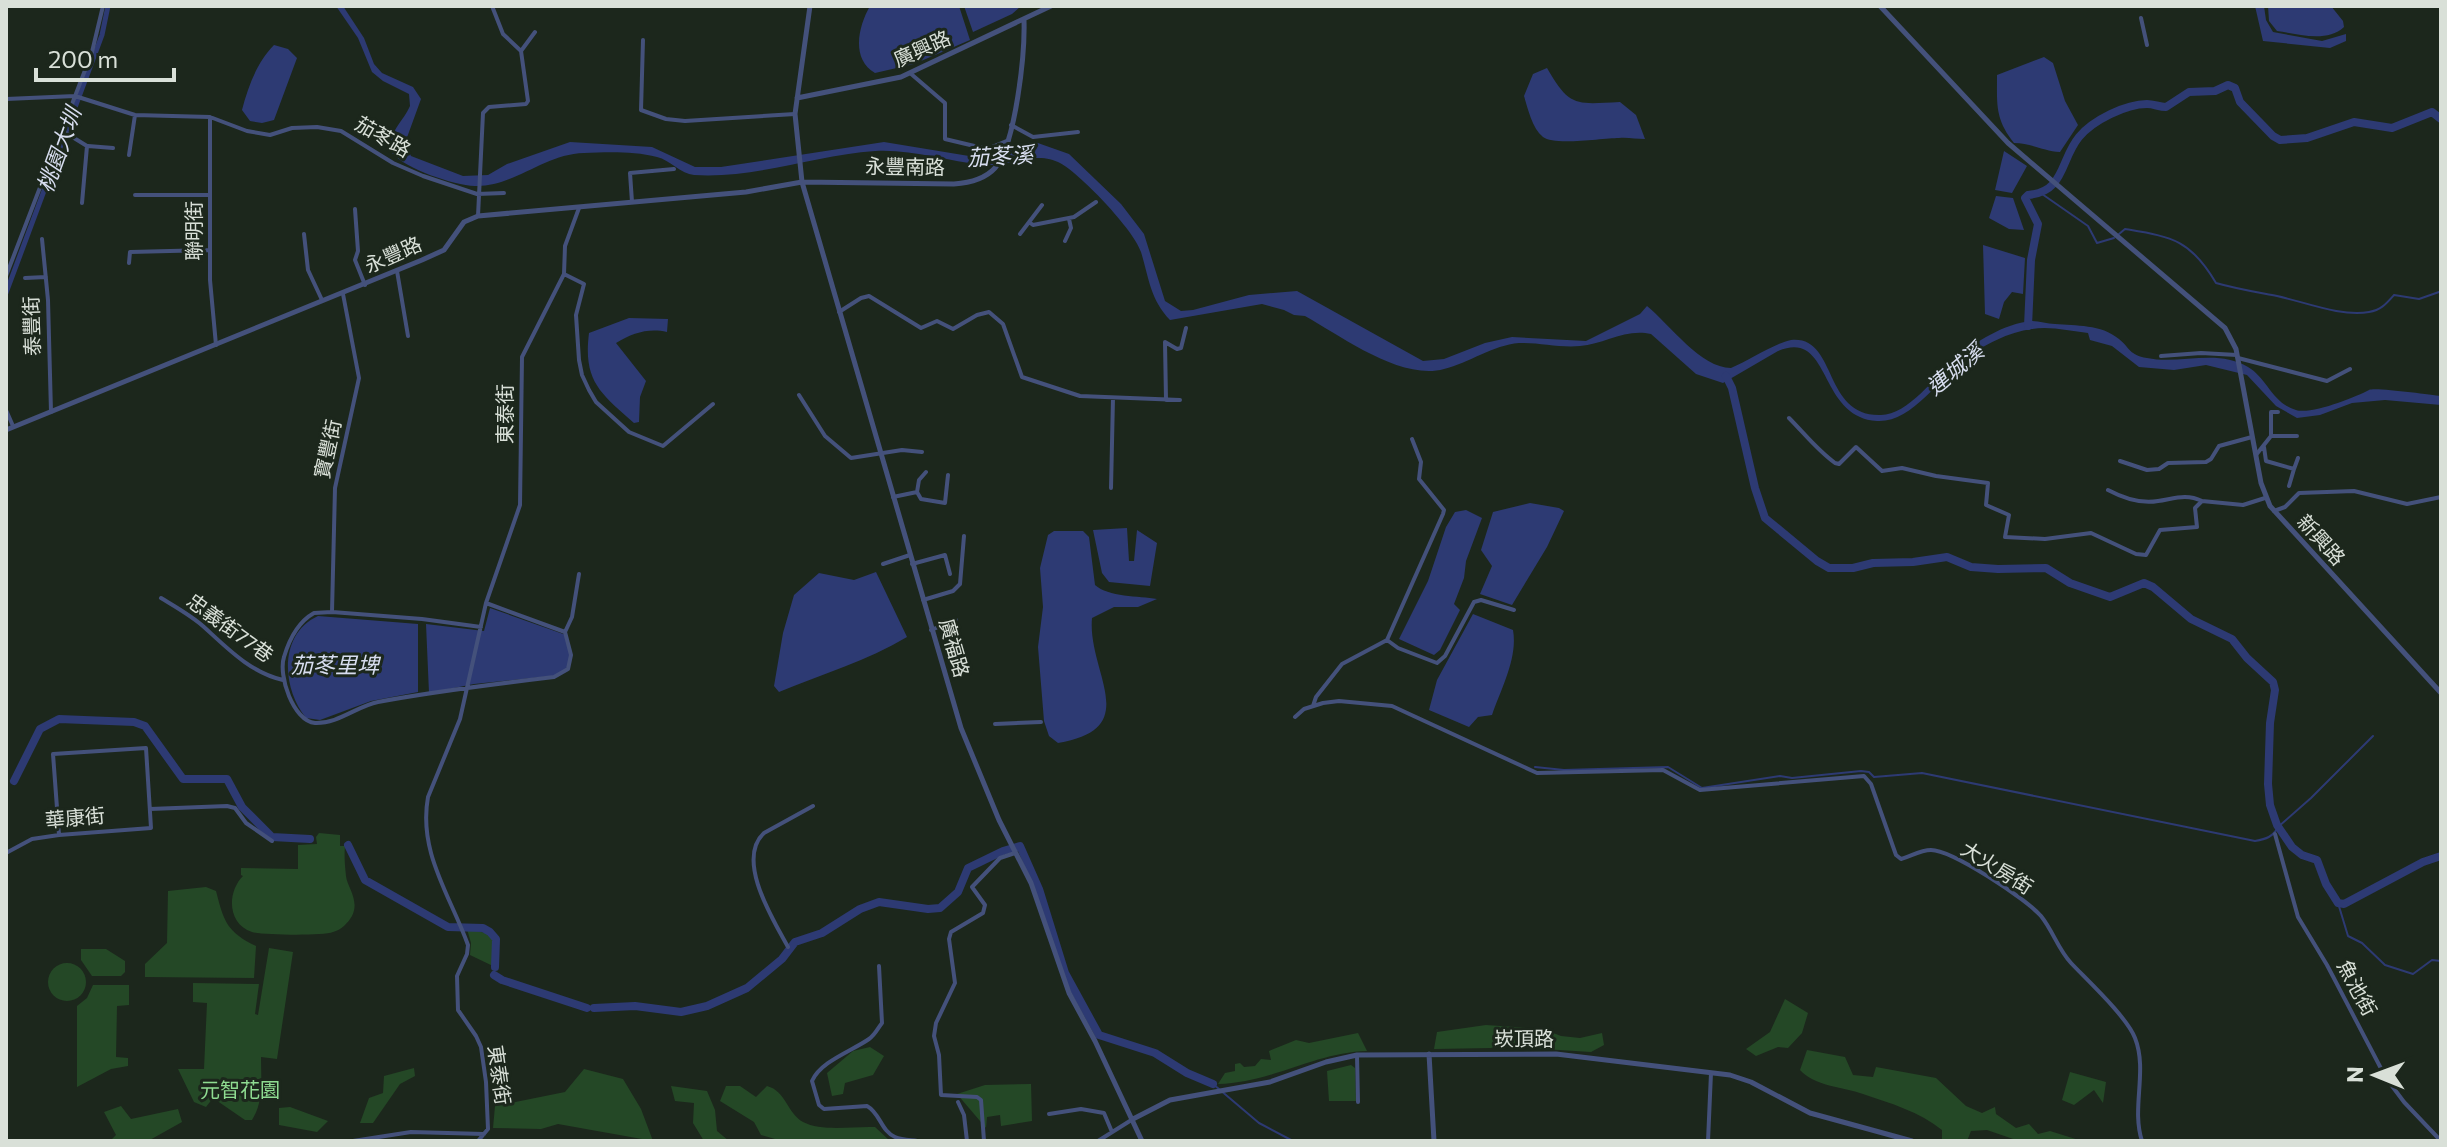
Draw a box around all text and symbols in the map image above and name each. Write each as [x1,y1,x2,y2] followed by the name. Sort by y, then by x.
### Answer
[889,25,954,71] street label: 廣興路
[36,32,174,82] scale bar
[48,44,118,73] text: 200 m
[31,101,87,196] water label: 桃園大圳
[352,111,415,162] street label: 茄苳路
[966,140,1037,171] water label: 茄苳溪
[865,153,945,179] street label: 永豐南路
[181,201,205,261] street label: 聯明街
[360,231,425,277] street label: 永豐路
[18,296,44,356] street label: 泰豐街
[1921,335,1991,400] water label: 連城溪
[492,384,516,444] street label: 東泰街
[309,417,345,481] street label: 寶豐街
[2293,509,2351,570] street label: 新興路
[183,588,279,667] street label: 忠義街77巷
[935,616,975,680] street label: 廣福路
[291,651,382,678] water label: 茄苳里埤
[44,802,106,832] street label: 華康街
[1957,836,2038,899] street label: 大火房街
[2333,955,2383,1020] street label: 魚池街
[1494,1026,1554,1050] street label: 崁頂路
[2335,1035,2415,1115] north arrow
[484,1043,516,1106] street label: 東泰街
[2341,1066,2368,1083] text: N
[200,1077,280,1101] park label: 元智花園

